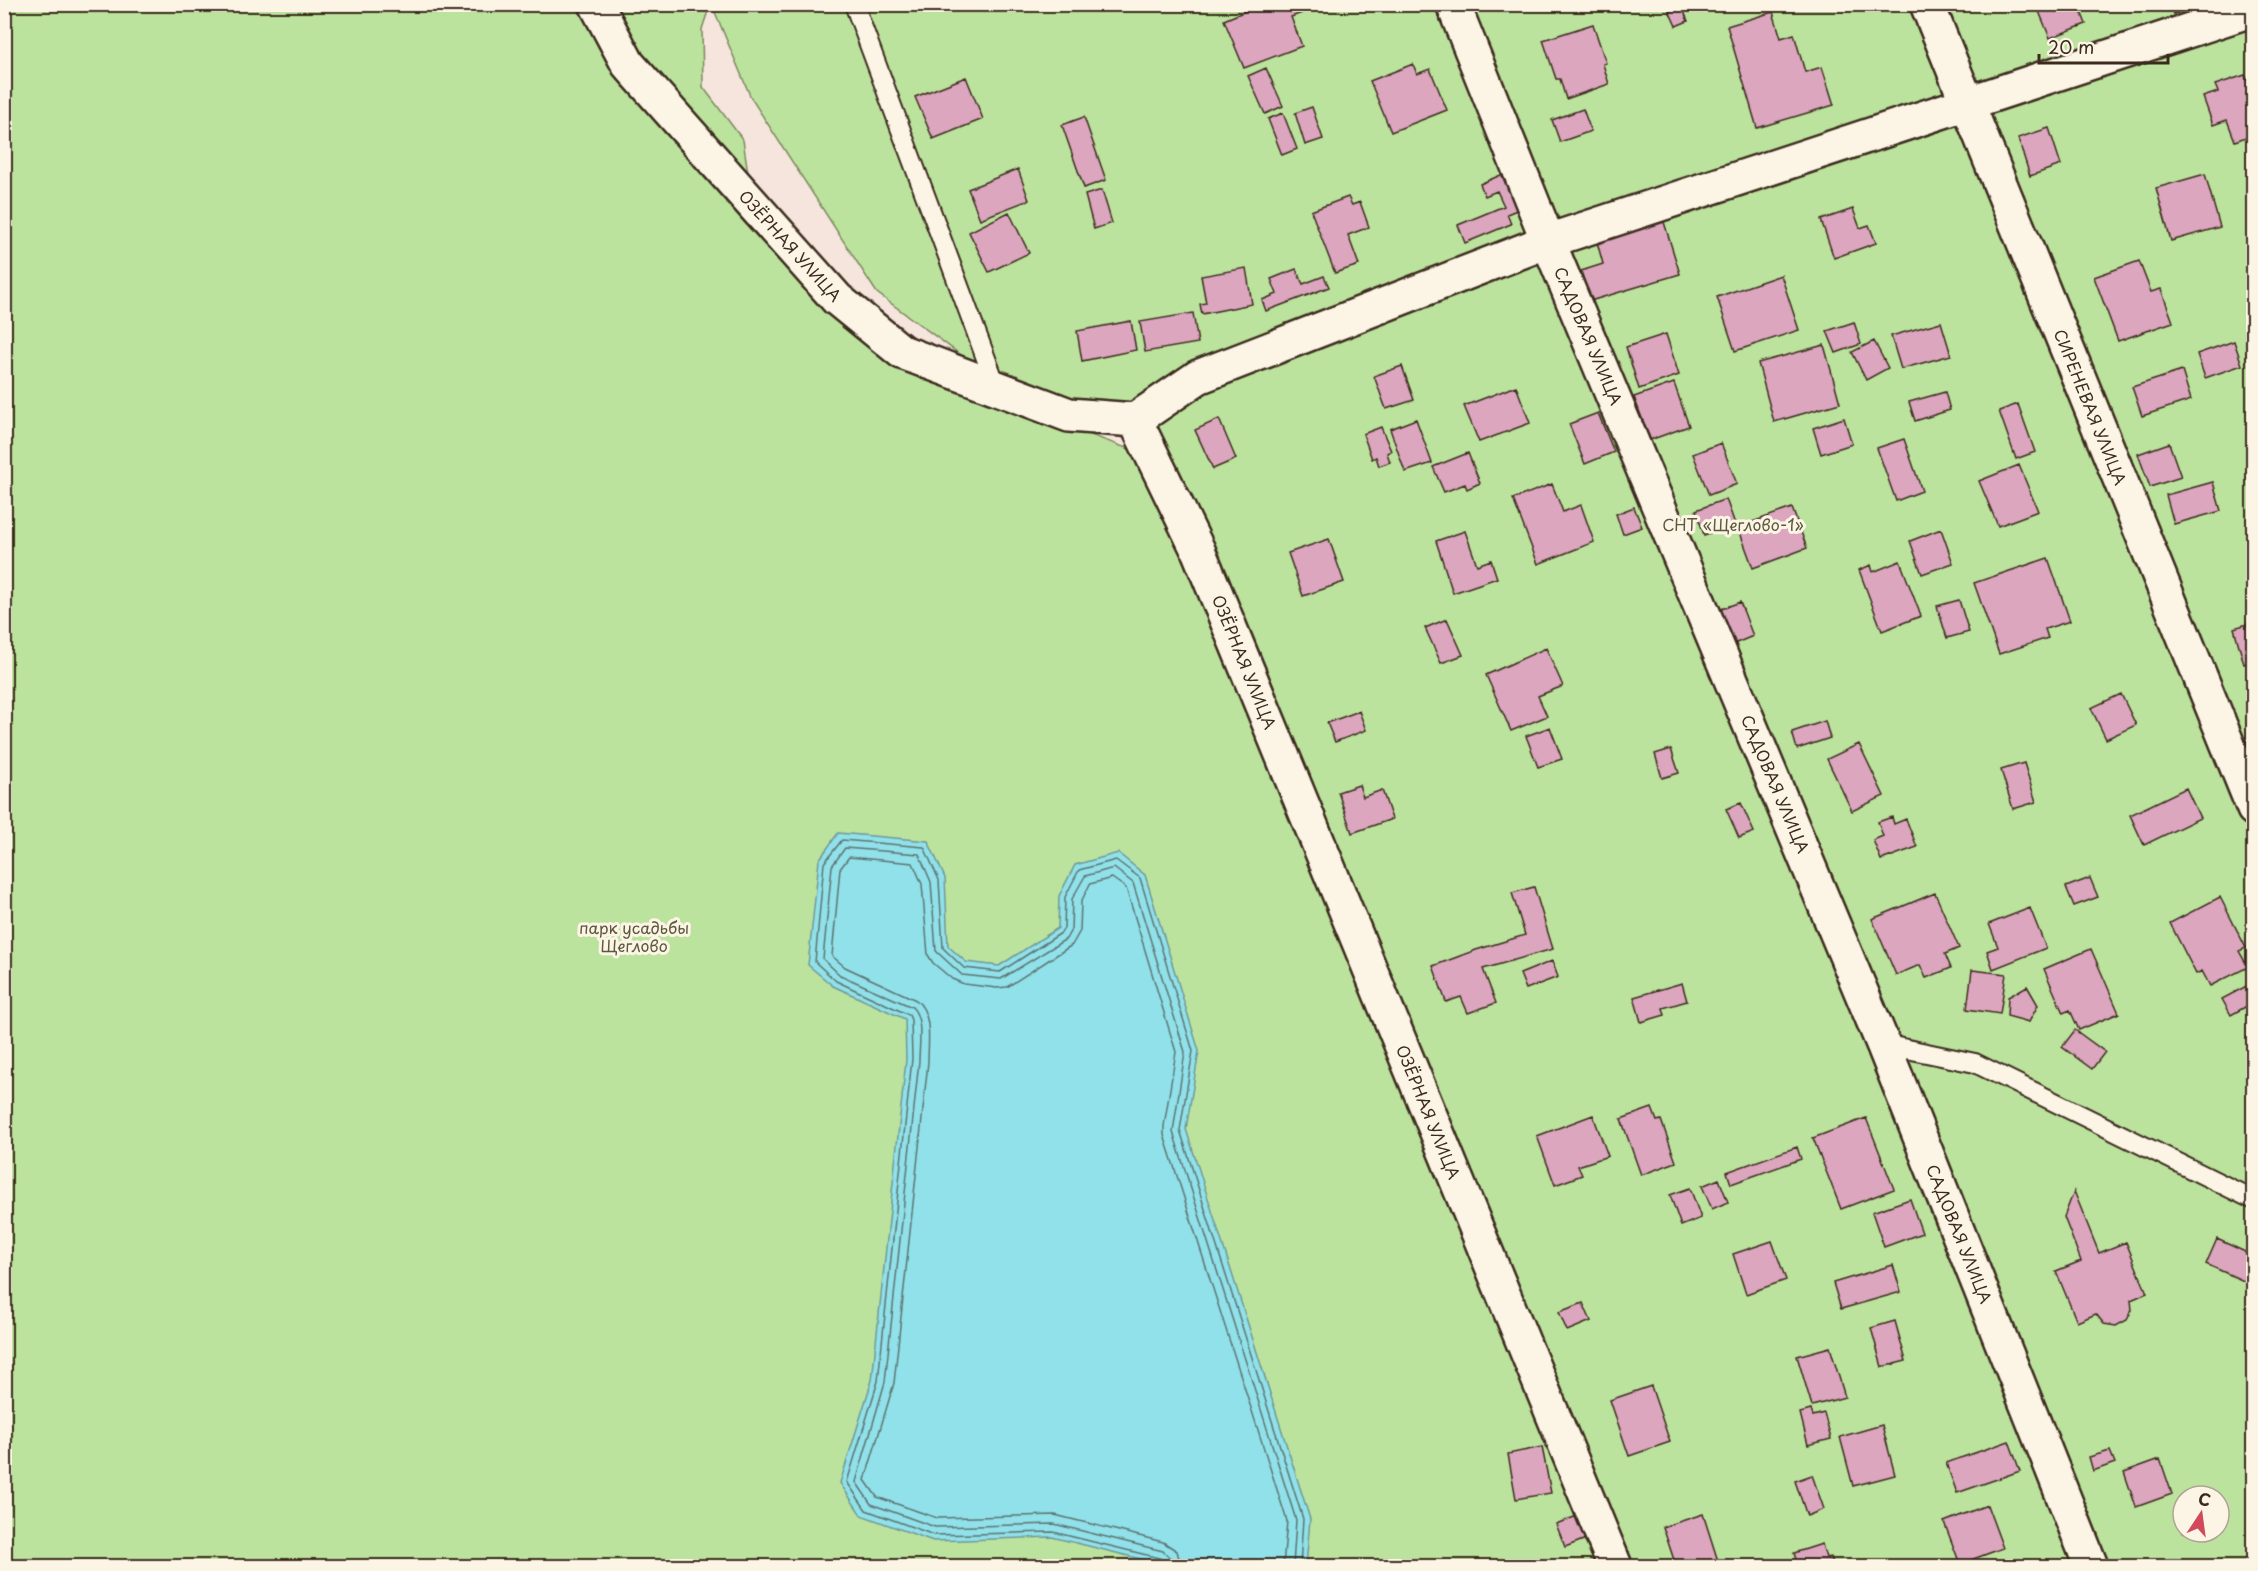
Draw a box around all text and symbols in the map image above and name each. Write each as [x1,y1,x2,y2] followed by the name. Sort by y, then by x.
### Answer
[2039,27,2168,65] scale bar
[2048,33,2094,60] text: 20 m
[734,184,848,307] street label: ОЗЁРНАЯ УЛИЦА
[1549,263,1629,409] street label: САДОВАЯ УЛИЦА
[2049,325,2133,488] street label: СИРЕНЕВАЯ УЛИЦА
[1662,512,1804,536] park label: СНТ «Щеглово-1»
[1207,591,1283,732] street label: ОЗЁРНАЯ УЛИЦА
[1736,711,1816,857] street label: САДОВАЯ УЛИЦА
[579,915,689,957] park label: парк усадьбы Щеглово
[1391,1041,1467,1182] street label: ОЗЁРНАЯ УЛИЦА
[1921,1160,1999,1307] street label: САДОВАЯ УЛИЦА
[2171,1484,2231,1544] north arrow
[2196,1485,2213,1511] text: С

